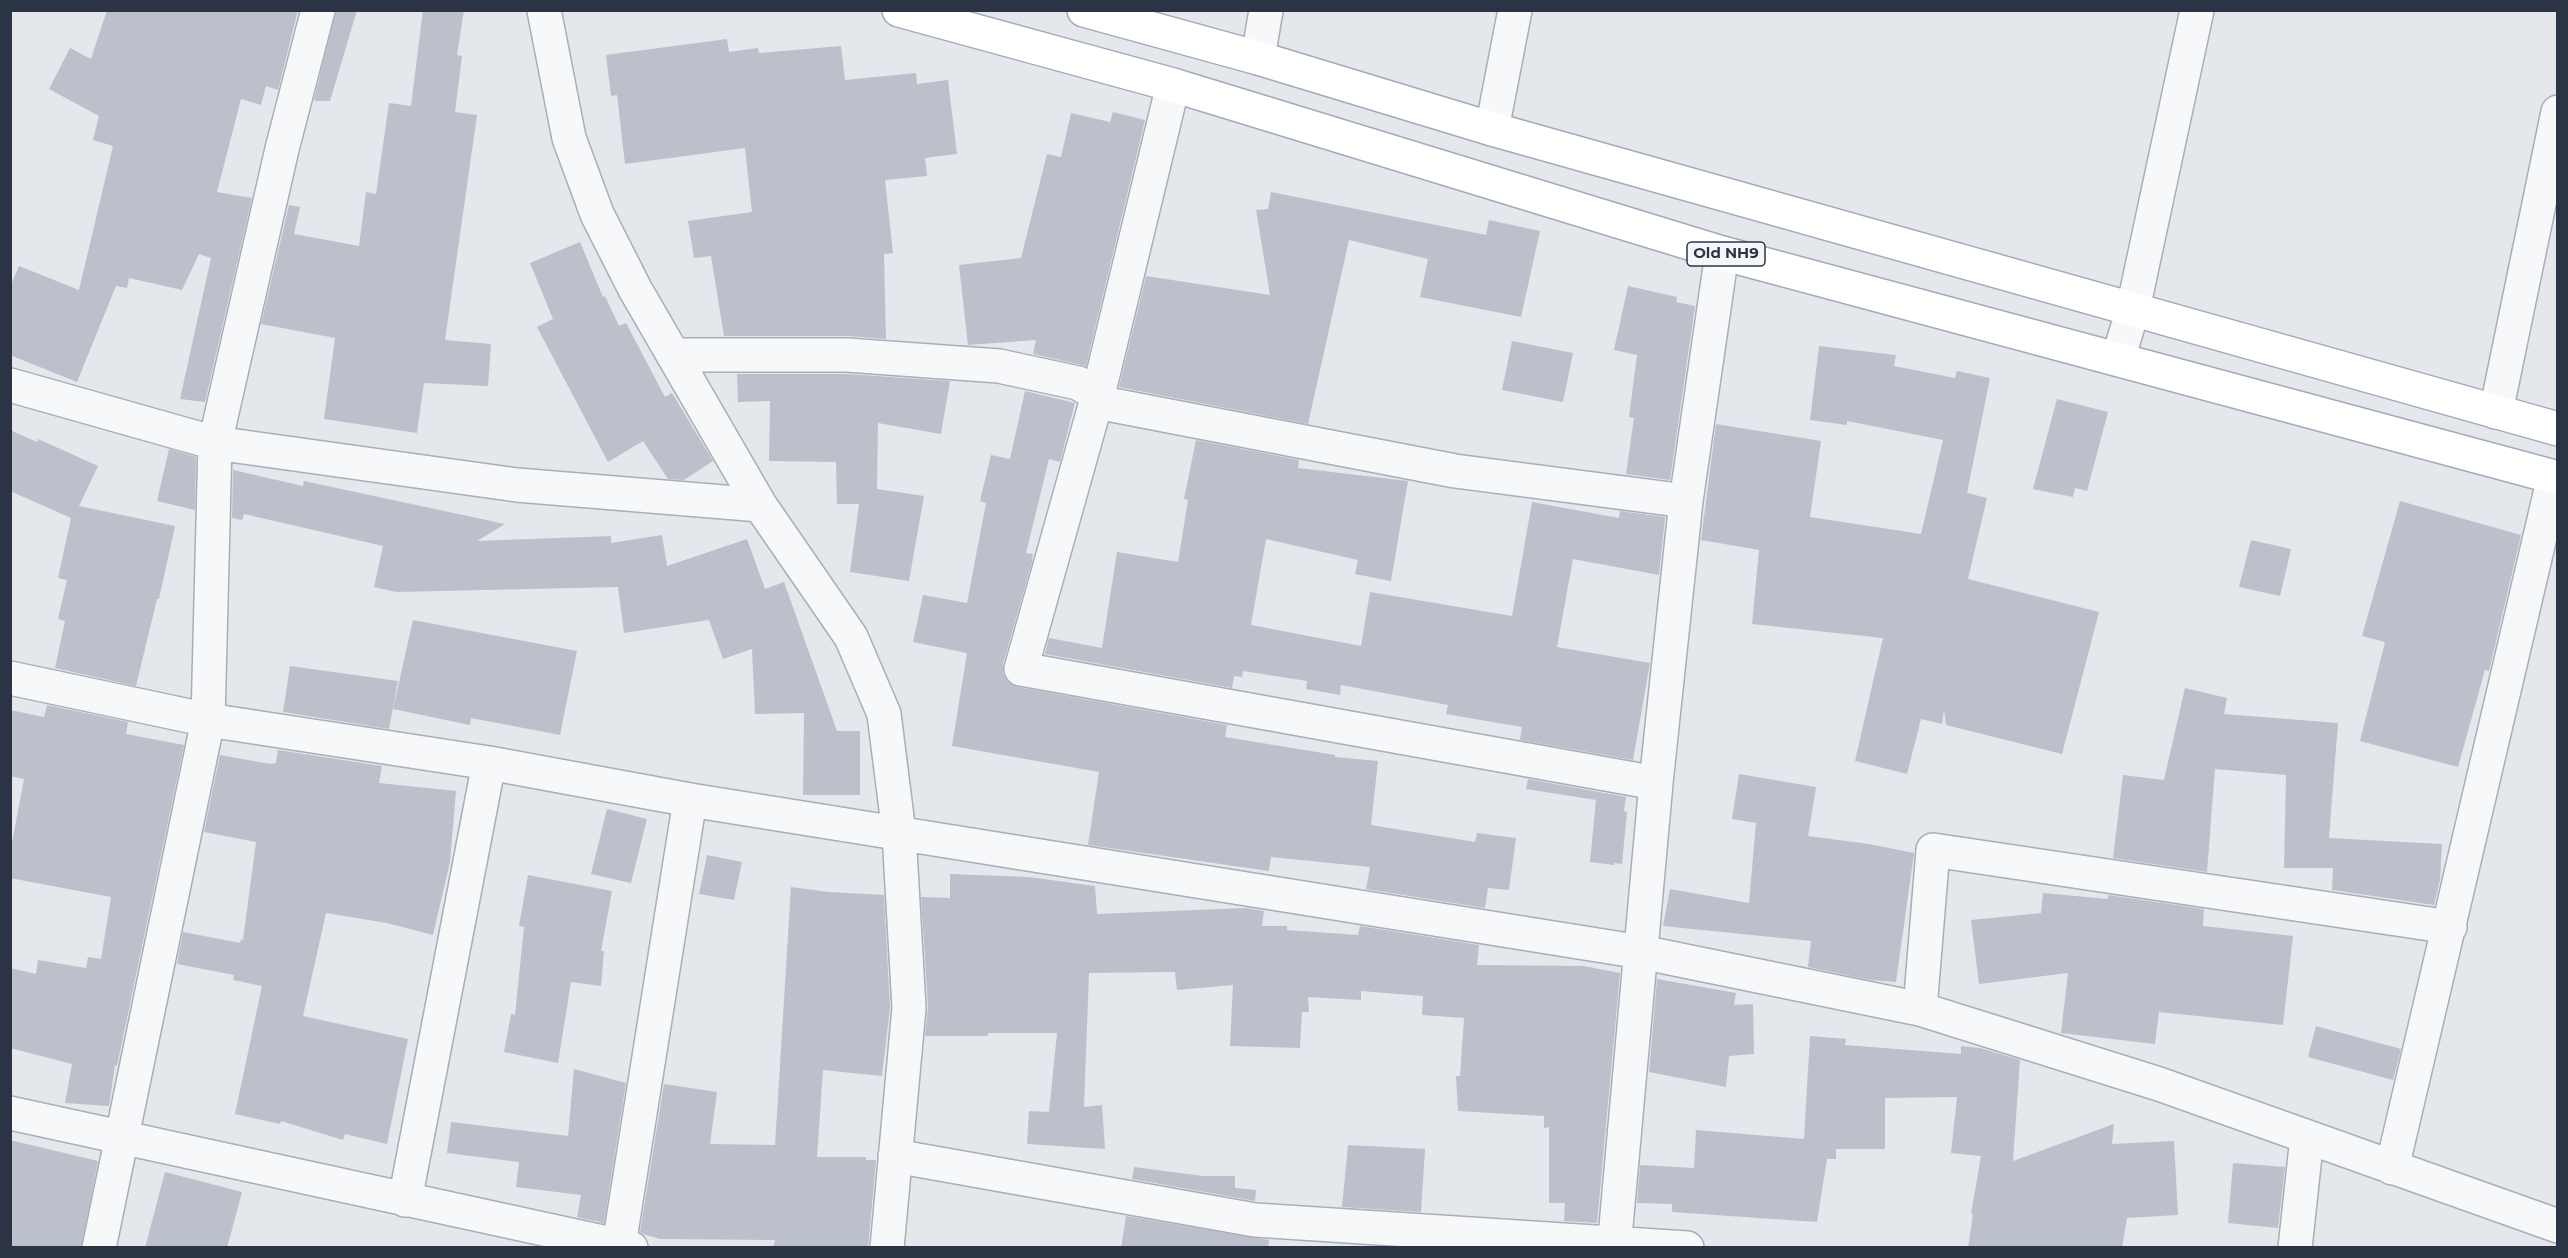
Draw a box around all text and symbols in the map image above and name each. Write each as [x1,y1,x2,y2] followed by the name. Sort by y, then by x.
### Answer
[1687,242,1765,266] road number: Old NH9

